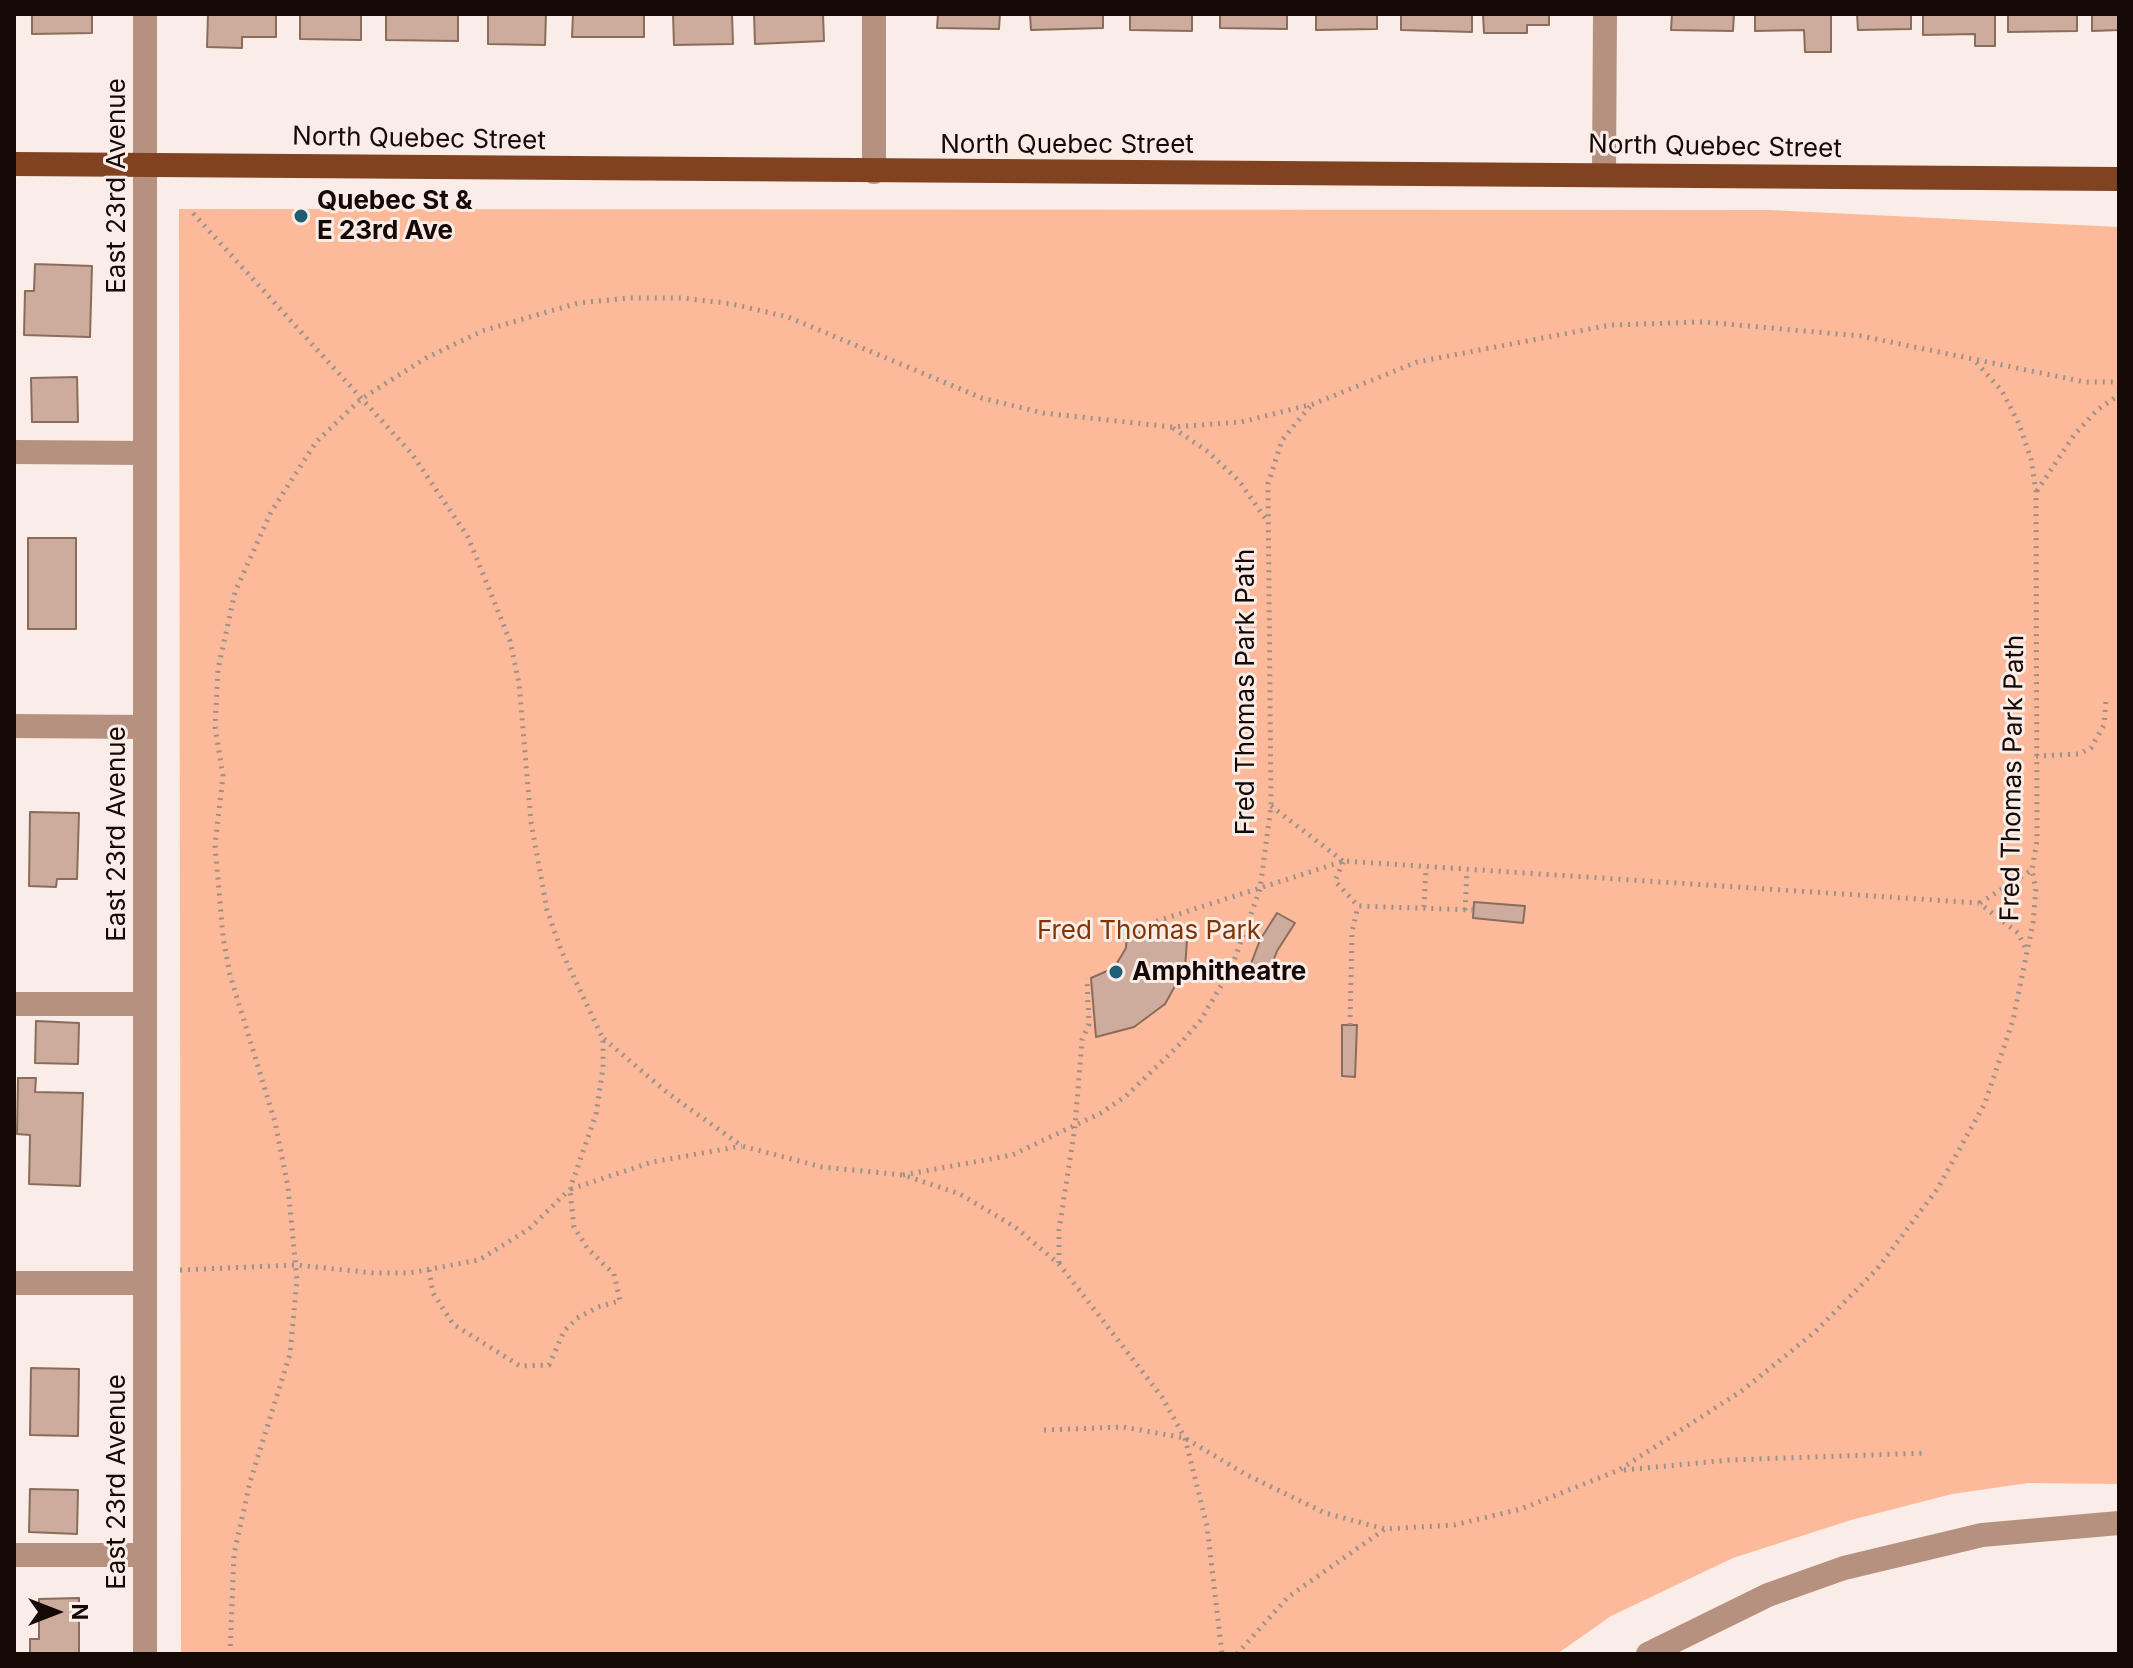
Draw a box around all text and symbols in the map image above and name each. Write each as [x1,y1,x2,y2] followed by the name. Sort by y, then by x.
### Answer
[101,78,133,294] street label: East 23rd Avenue
[292,121,546,157] street label: North Quebec Street
[940,129,1194,161] street label: North Quebec Street
[1588,129,1842,165] street label: North Quebec Street
[317,185,472,246] place label: Quebec St & E 23rd Ave
[292,207,310,225] marker: Quebec St & E 23rd Ave
[1230,549,1262,835] street label: Fred Thomas Park Path
[1995,634,2031,922] street label: Fred Thomas Park Path
[101,726,133,942] street label: East 23rd Avenue
[1037,915,1261,947] park label: Fred Thomas Park
[1132,956,1306,988] place label: Amphitheatre
[1107,963,1125,981] marker: Amphitheatre
[101,1374,133,1590] street label: East 23rd Avenue
[16,1572,96,1652] north arrow
[67,1604,93,1620] text: N

